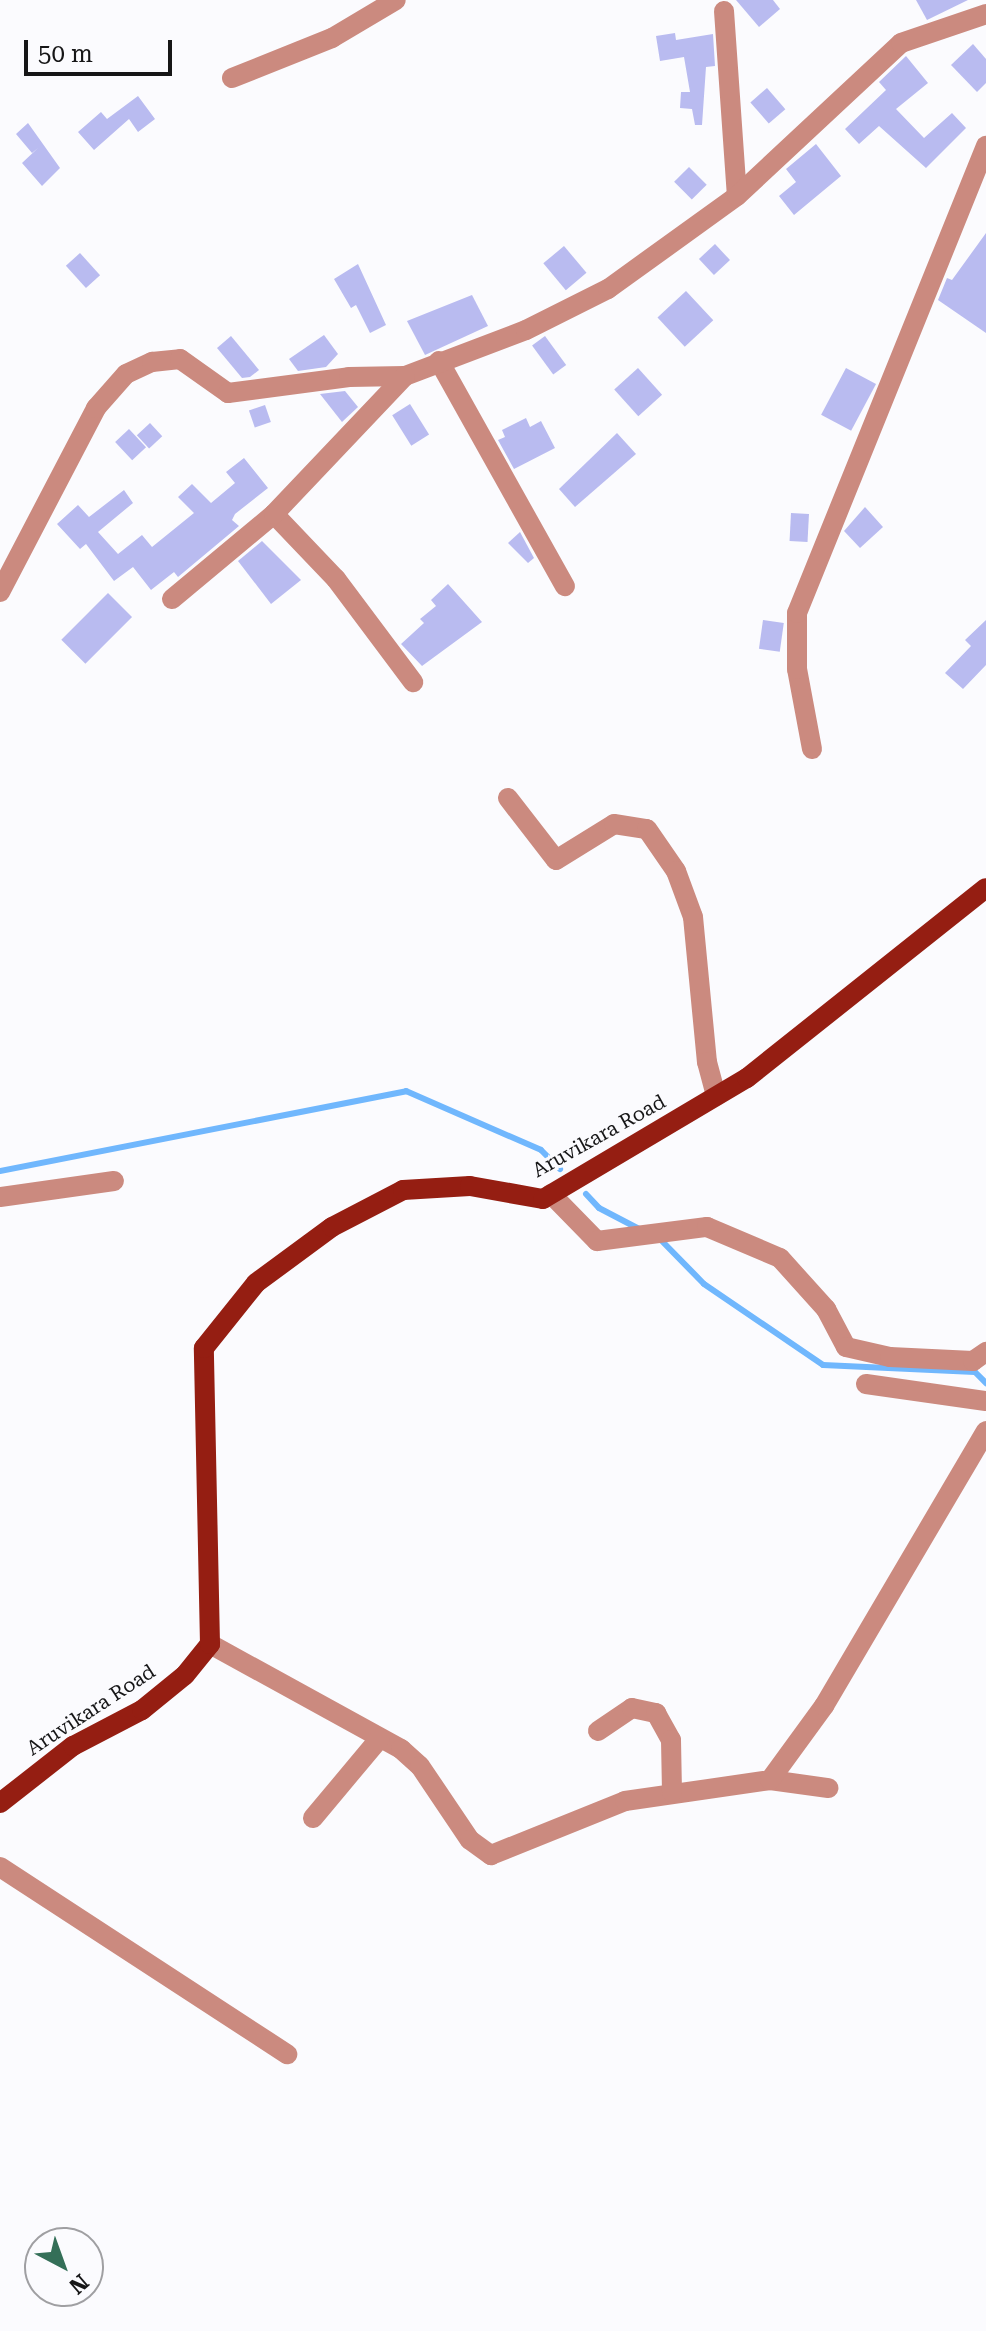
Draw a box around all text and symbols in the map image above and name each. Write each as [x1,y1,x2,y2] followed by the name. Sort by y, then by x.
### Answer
[28,24,176,74] scale bar
[38,40,93,68] text: 50 m
[528,1090,670,1182] street label: Aruvikara Road
[22,1659,160,1761] street label: Aruvikara Road
[24,2227,104,2307] north arrow
[64,2269,93,2299] text: N

